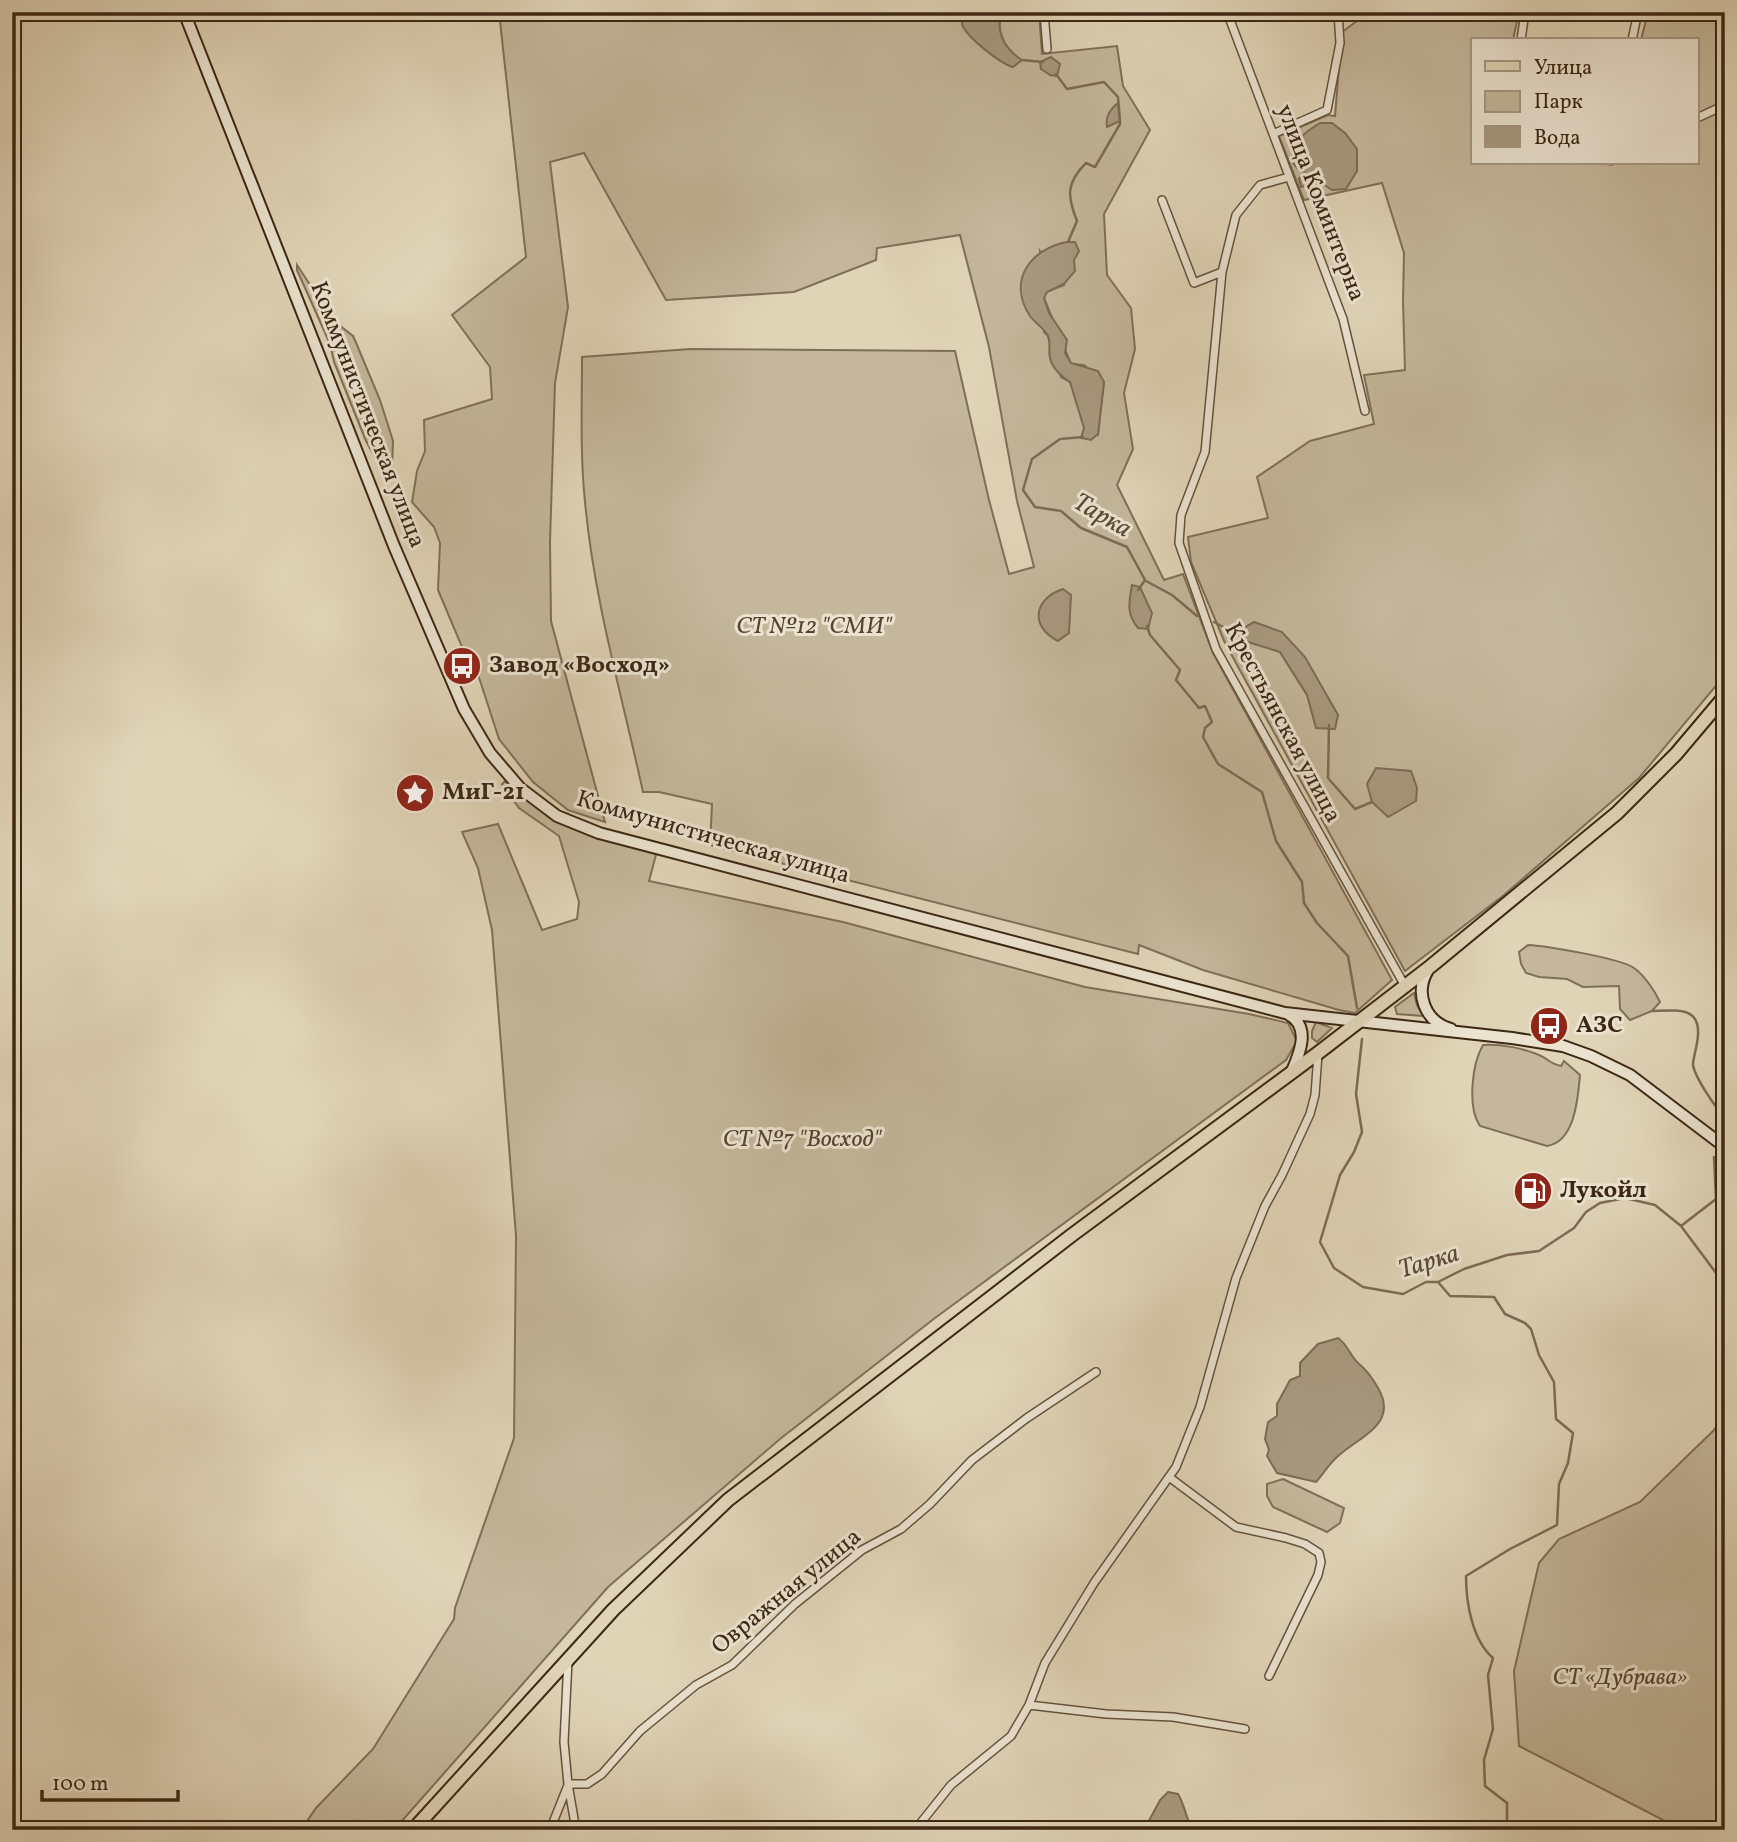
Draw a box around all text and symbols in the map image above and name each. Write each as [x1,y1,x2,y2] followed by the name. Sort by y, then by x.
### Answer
[1471,38,1698,164] legend
[1534,54,1592,83] text: Улица
[1534,88,1583,117] text: Парк
[1267,100,1373,306] street label: улица Коминтерна
[1534,124,1581,153] text: Вода
[300,277,434,553] street label: Коммунистическая улица
[1066,485,1138,547] water label: Тарка
[736,610,893,644] park label: СТ №12 "СМИ"
[1215,617,1349,829] street label: Крестьянская улица
[441,645,483,687] bus stop icon: Завод «Восход»
[489,649,670,683] place label: Завод «Восход»
[394,772,436,814] place icon: МиГ-21
[442,776,525,810] place label: МиГ-21
[572,783,854,893] street label: Коммунистическая улица
[1528,1005,1570,1047] bus stop icon: АЗС
[1576,1009,1623,1043] place label: АЗС
[723,1123,882,1157] park label: СТ №7 "Восход"
[1512,1170,1554,1212] fuel station icon: Лукойл
[1560,1174,1647,1208] place label: Лукойл
[1394,1236,1464,1288] water label: Тарка
[705,1521,869,1663] street label: Овражная улица
[1552,1661,1688,1695] park label: СТ «Дубрава»
[42,1758,178,1802] scale bar
[52,1770,109,1799] text: 100 m

